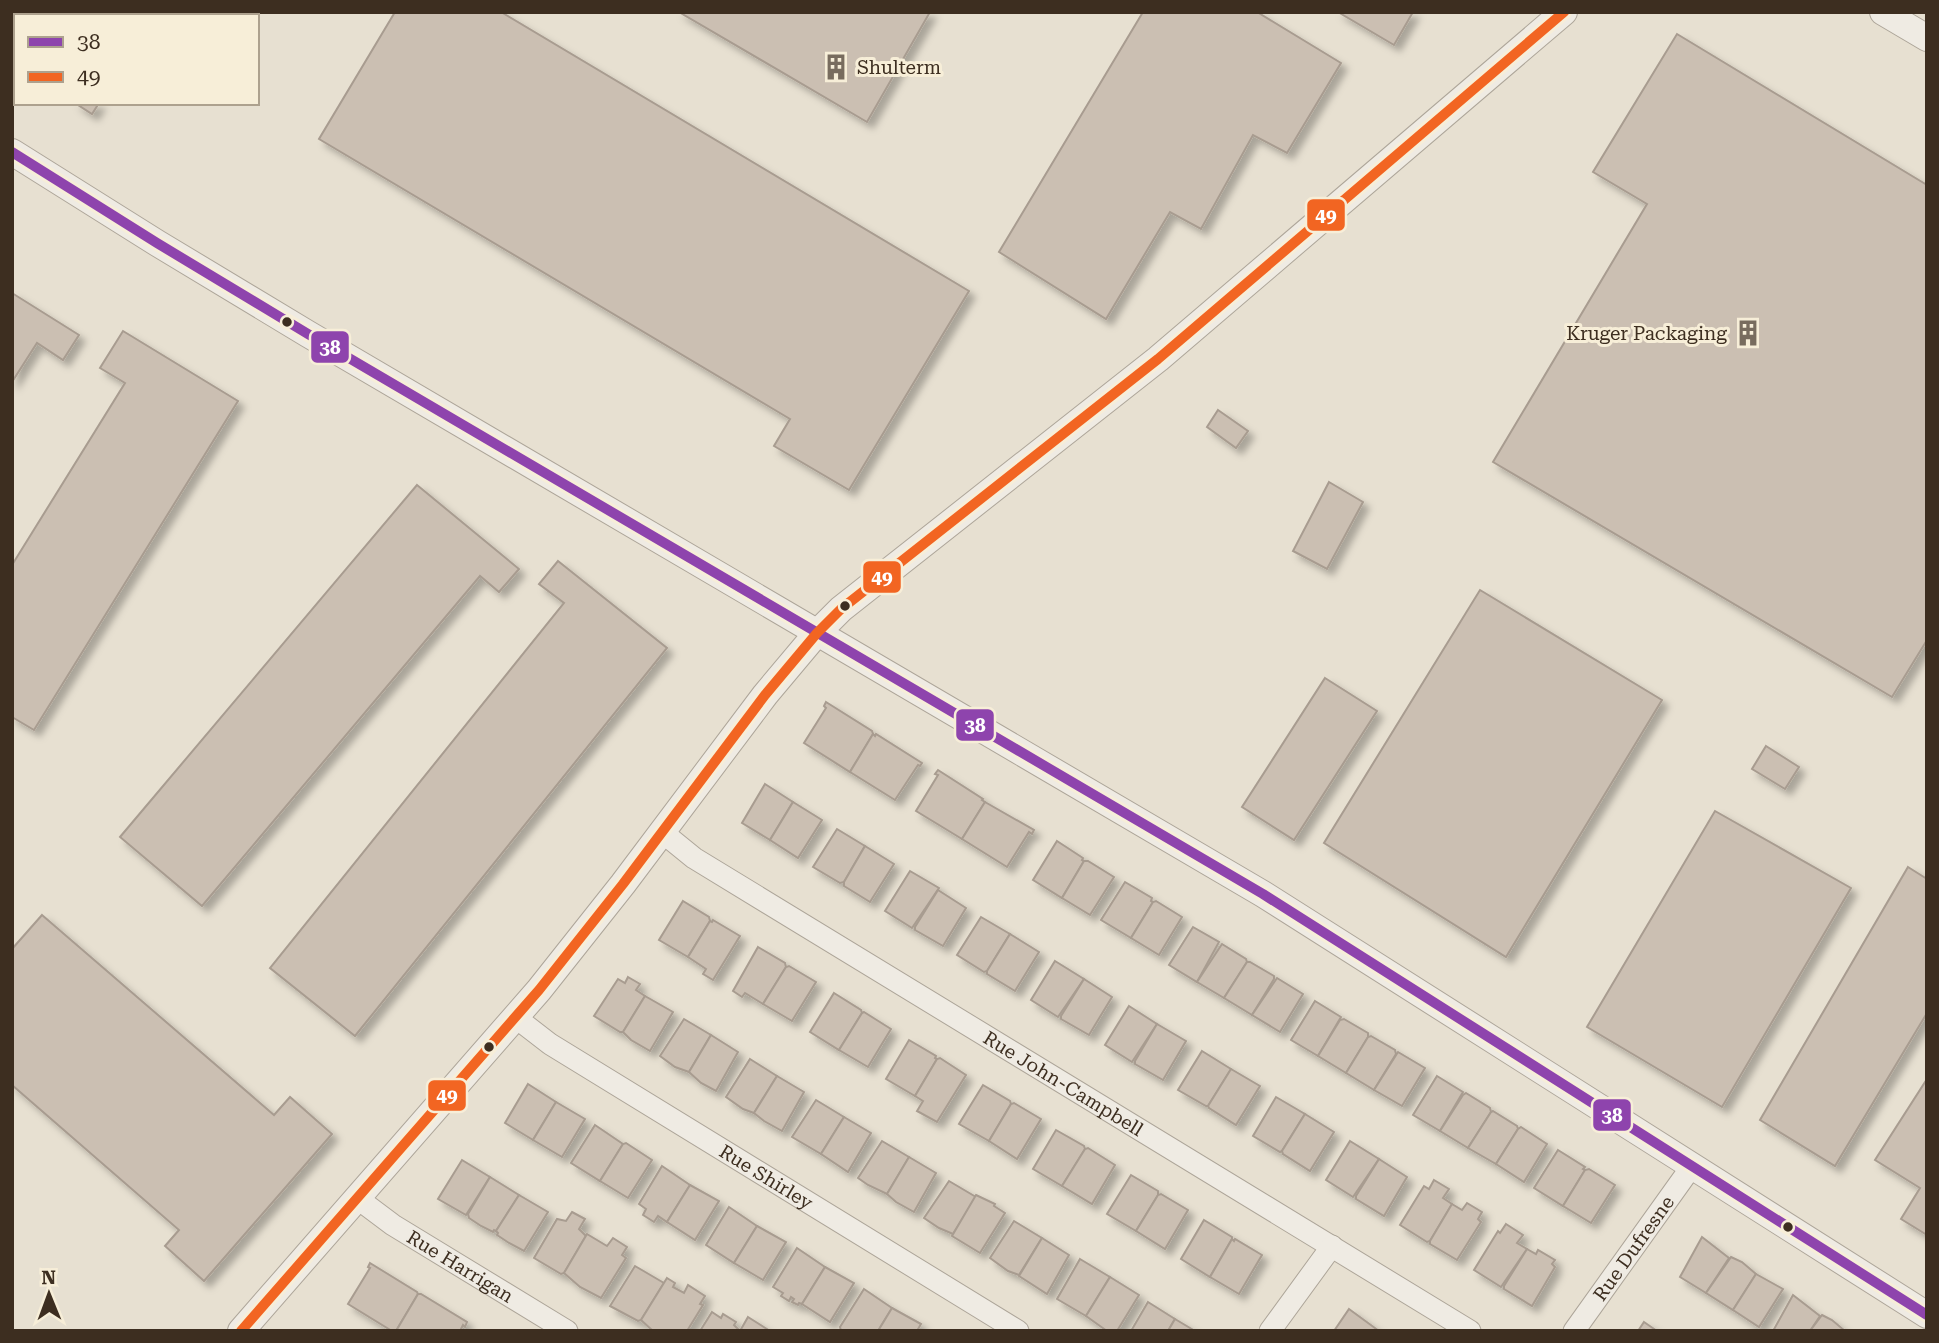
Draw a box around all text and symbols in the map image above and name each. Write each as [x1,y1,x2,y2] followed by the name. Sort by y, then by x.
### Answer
[14,14,259,105] legend
[77,30,101,54] text: 38
[821,52,851,82] building icon: Shulterm
[857,56,941,79] place label: Shulterm
[77,65,101,89] text: 49
[1306,198,1346,232] line badge: 49
[1315,204,1337,227] text: 49
[280,315,294,329] unlabelled marker
[1733,318,1763,348] building icon: Kruger Packaging
[1566,322,1727,345] place label: Kruger Packaging
[310,330,350,364] line badge: 38
[319,336,341,359] text: 38
[862,560,902,594] line badge: 49
[871,566,893,589] text: 49
[838,599,852,613] unlabelled marker
[955,708,995,742] line badge: 38
[964,714,986,737] text: 38
[979,1026,1147,1141] street label: Rue John-Campbell
[482,1040,496,1054] unlabelled marker
[427,1079,467,1112] line badge: 49
[436,1084,458,1107] text: 49
[1592,1098,1632,1132] line badge: 38
[1601,1104,1623,1127] text: 38
[715,1140,818,1215] street label: Rue Shirley
[1588,1191,1679,1305] street label: Rue Dufresne
[1781,1220,1795,1234] unlabelled marker
[403,1225,518,1308] street label: Rue Harrigan
[14,1259,84,1329] north arrow
[41,1266,57,1289] text: N

